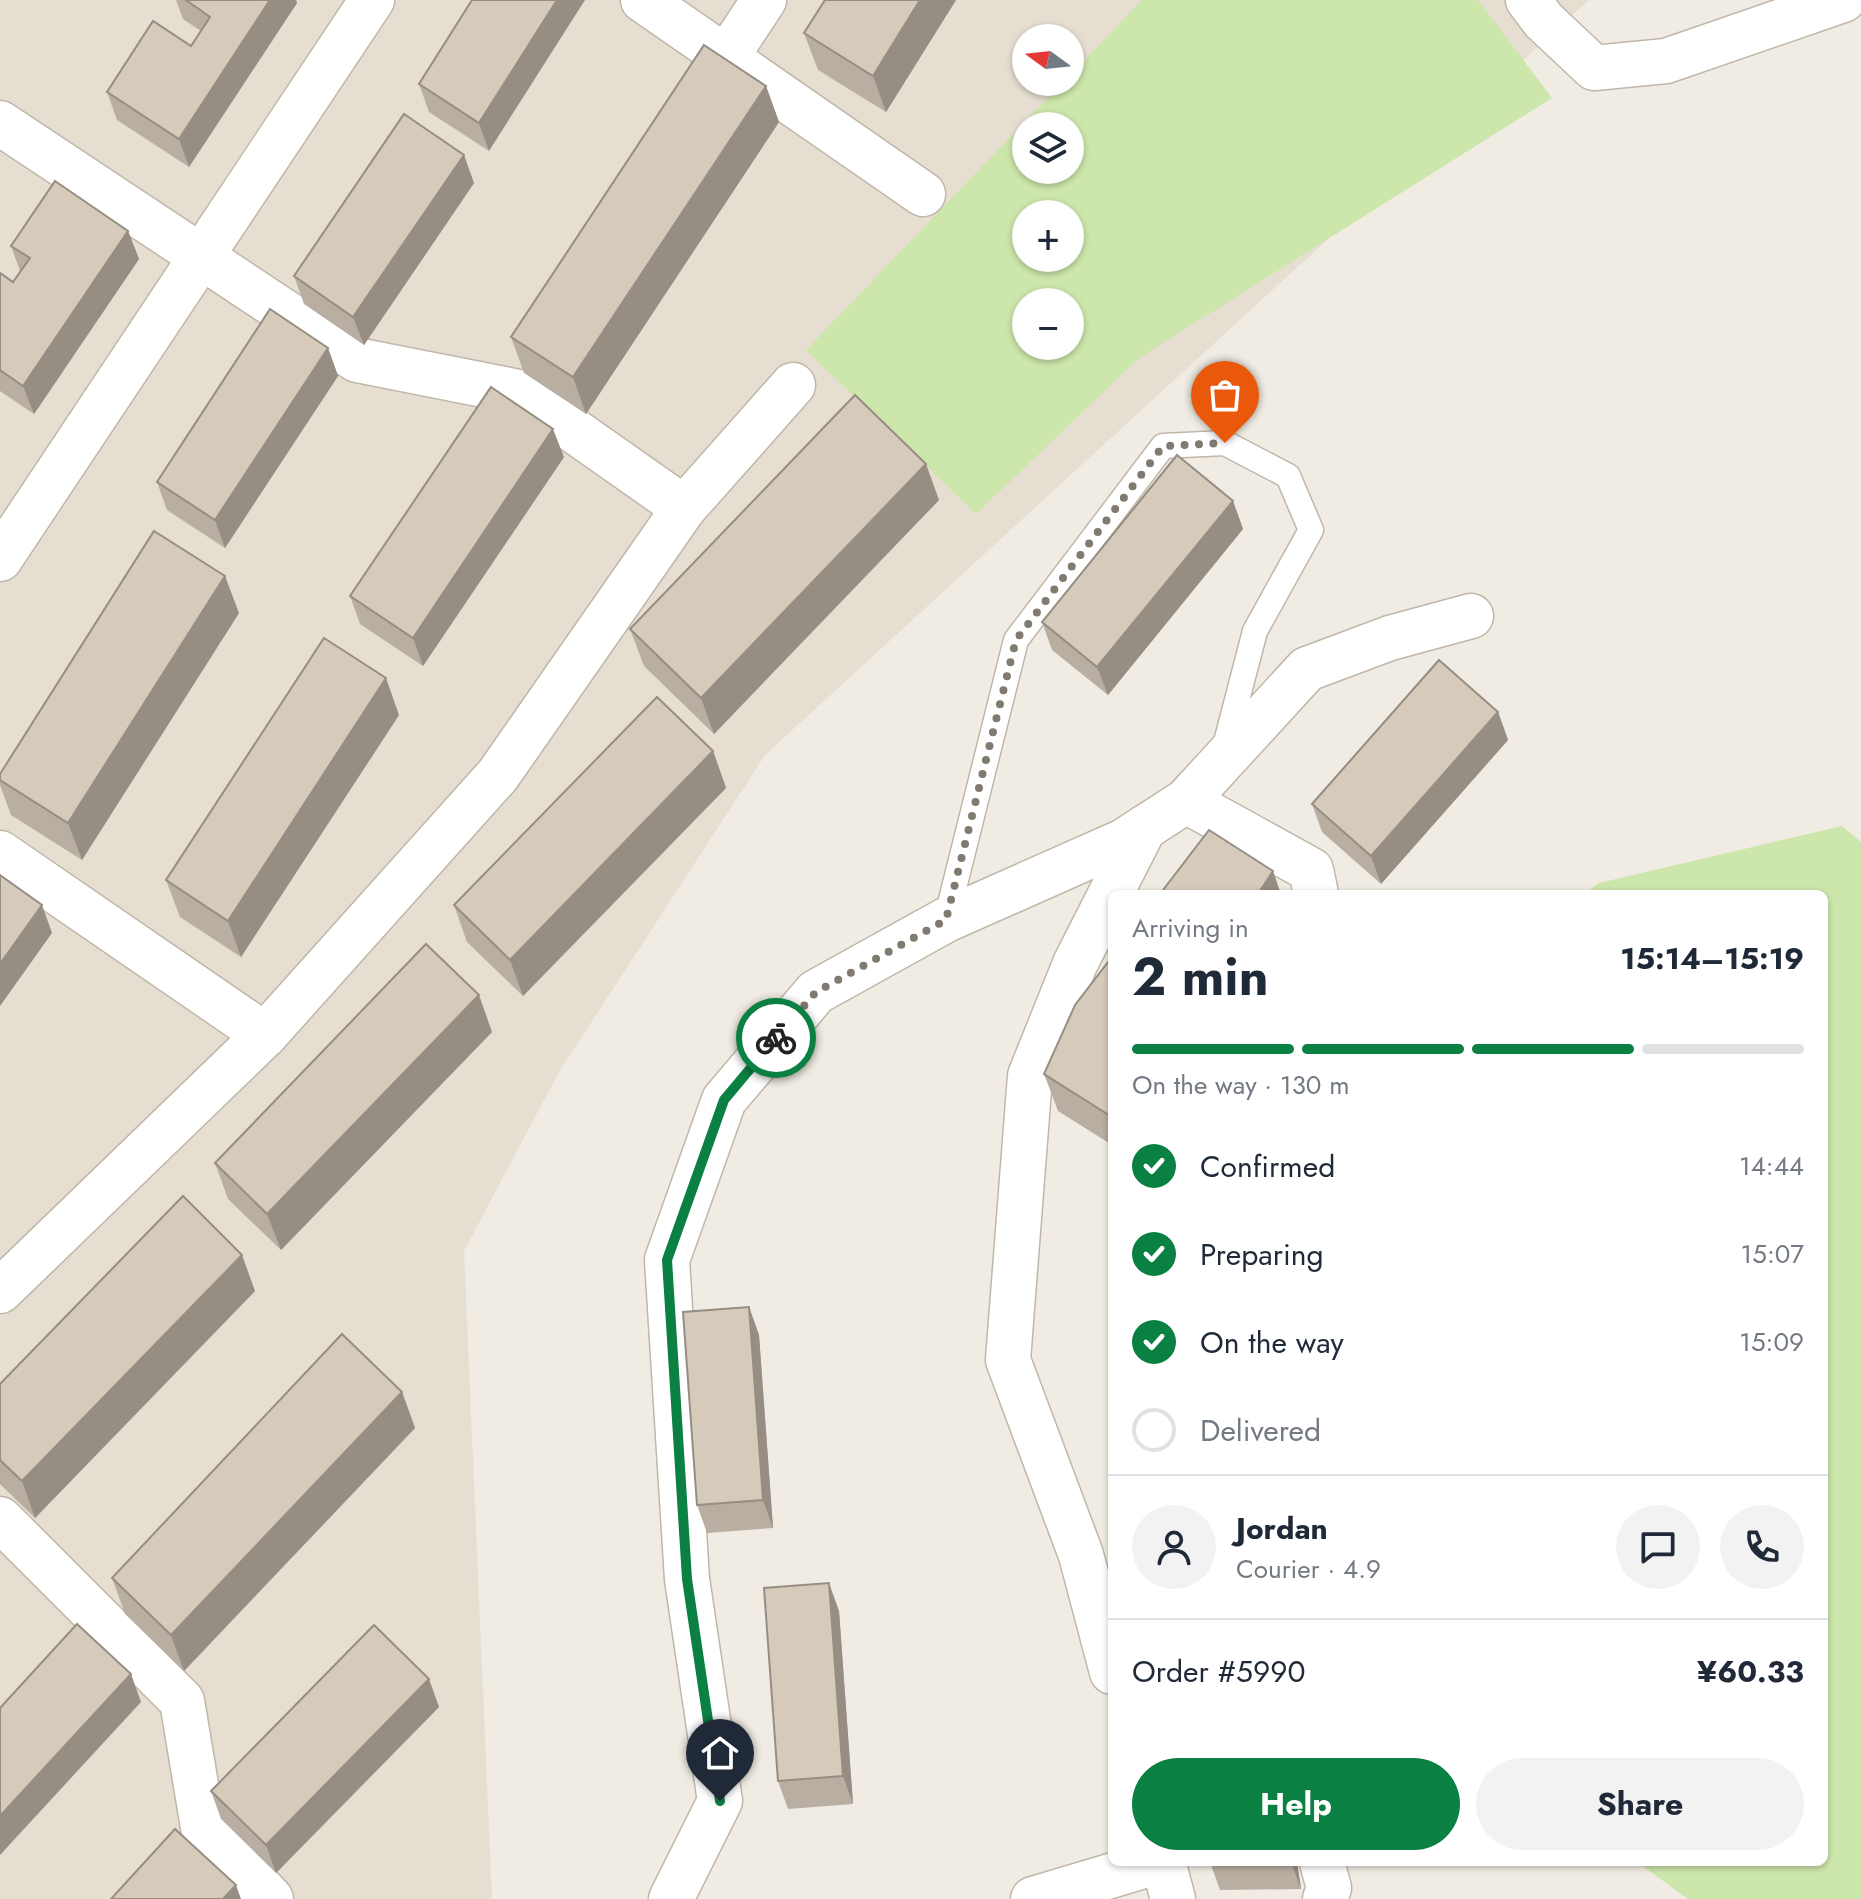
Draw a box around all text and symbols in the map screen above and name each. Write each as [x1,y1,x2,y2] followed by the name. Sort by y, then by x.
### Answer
[1012,24,1084,96] north arrow
[1012,24,1084,360] map controls
[1012,112,1084,184] button: layers
[1012,200,1084,272] button: +
[1012,288,1084,360] button: −
[1191,361,1259,443] pin
[1203,373,1247,417] icon: bag
[1132,909,1249,947] text: Arriving in
[1620,937,1804,980] text: 15:14–15:19
[1132,939,1269,1015] text: 2 min
[736,998,816,1078] courier
[754,1016,798,1060] icon: bike
[1132,1066,1350,1104] text: On the way · 130 m
[1132,1144,1176,1188] icon: check
[1200,1145,1335,1188] text: Confirmed
[1739,1147,1804,1185] text: 14:44
[1132,1232,1176,1276] icon: check
[1200,1233,1324,1276] text: Preparing
[1741,1235,1804,1273] text: 15:07
[1132,1320,1176,1364] icon: check
[1200,1321,1344,1364] text: On the way
[1739,1323,1804,1361] text: 15:09
[1200,1409,1321,1452] text: Delivered
[1132,1505,1216,1589] button: person
[1616,1505,1700,1589] button: chat
[1720,1505,1804,1589] button: phone
[1236,1507,1328,1550] text: Jordan
[1236,1550,1381,1588] text: Courier · 4.9
[1132,1650,1305,1693] text: Order #5990
[1697,1650,1804,1693] text: ¥60.33
[686,1719,754,1801] pin
[698,1731,742,1775] icon: home
[1132,1758,1460,1850] button: Help
[1476,1758,1804,1850] button: Share

